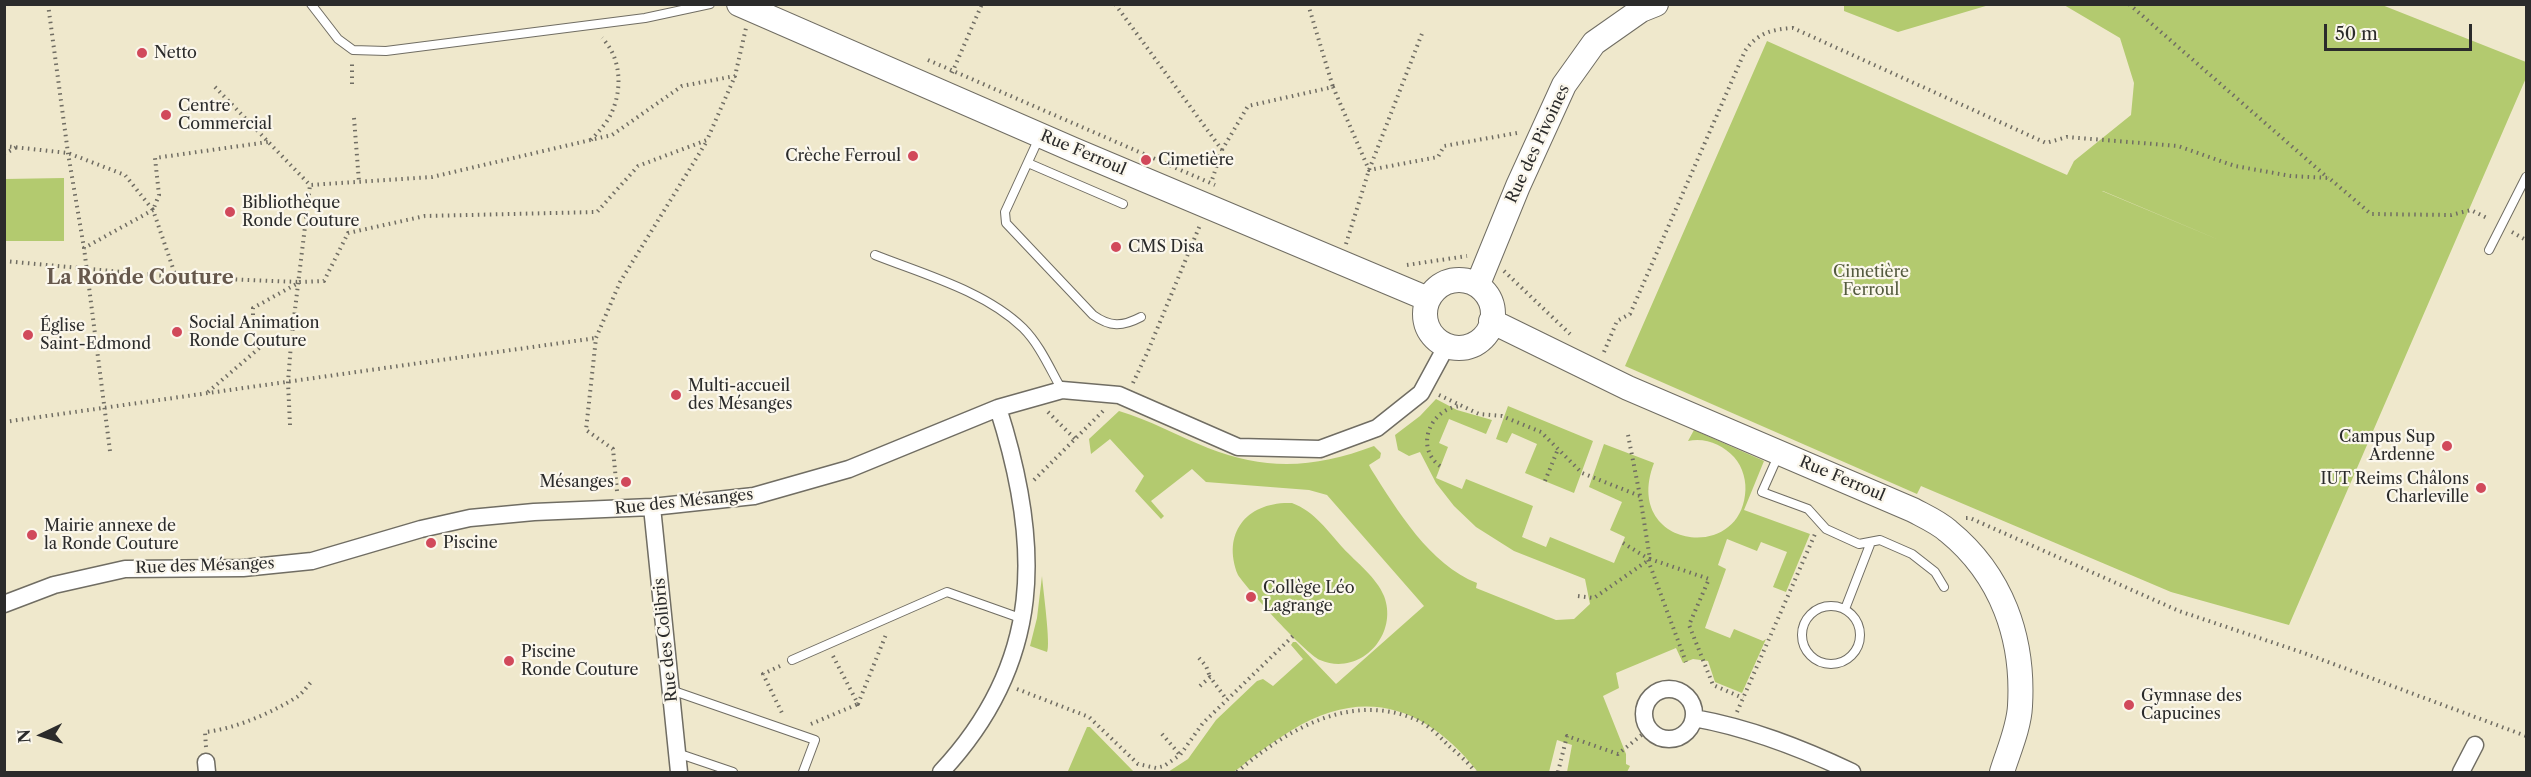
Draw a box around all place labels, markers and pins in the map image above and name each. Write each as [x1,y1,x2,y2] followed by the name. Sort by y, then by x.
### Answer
[154,43,197,63] place label: Netto
[135,46,149,60] marker: Netto
[178,96,272,134] place label: Centre Commercial
[159,108,173,122] marker: Centre Commercial
[785,146,901,166] place label: Crèche Ferroul
[906,149,920,163] marker: Crèche Ferroul
[1158,150,1234,170] place label: Cimetière
[1139,153,1153,167] marker: Cimetière
[242,193,359,231] place label: Bibliothèque Ronde Couture
[223,205,237,219] marker: Bibliothèque Ronde Couture
[1128,237,1204,257] place label: CMS Disa
[1109,240,1123,254] marker: CMS Disa
[189,313,320,351] place label: Social Animation Ronde Couture
[40,316,151,354] place label: Église Saint-Edmond
[170,325,184,339] marker: Social Animation Ronde Couture
[21,328,35,342] marker: Église Saint-Edmond
[688,376,792,414] place label: Multi-accueil des Mésanges
[669,388,683,402] marker: Multi-accueil des Mésanges
[2339,427,2435,465] place label: Campus Sup Ardenne
[2440,439,2454,453] marker: Campus Sup Ardenne
[2320,469,2469,507] place label: IUT Reims Châlons Charleville
[540,472,614,492] place label: Mésanges
[619,475,633,489] marker: Mésanges
[2474,481,2488,495] marker: IUT Reims Châlons Charleville
[44,516,179,554] place label: Mairie annexe de la Ronde Couture
[25,528,39,542] marker: Mairie annexe de la Ronde Couture
[443,533,498,553] place label: Piscine
[424,536,438,550] marker: Piscine
[1263,578,1354,616] place label: Collège Léo Lagrange
[1244,590,1258,604] marker: Collège Léo Lagrange
[521,642,638,680] place label: Piscine Ronde Couture
[502,654,516,668] marker: Piscine Ronde Couture
[2141,686,2242,724] place label: Gymnase des Capucines
[2122,698,2136,712] marker: Gymnase des Capucines

